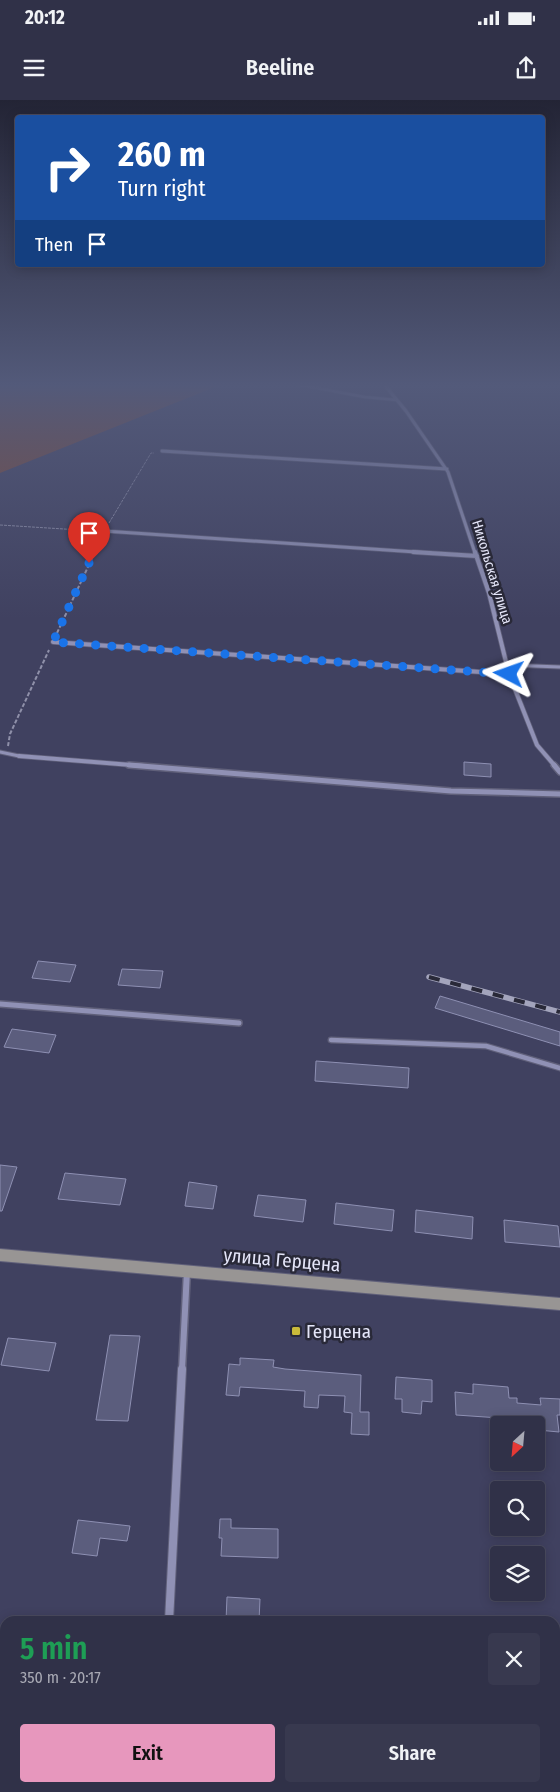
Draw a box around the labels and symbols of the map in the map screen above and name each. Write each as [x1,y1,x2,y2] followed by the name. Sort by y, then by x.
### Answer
[68,512,110,563] pin
[468,518,516,626] street label: Никольская улица
[482,647,534,699] position arrow
[223,1243,341,1277] street label: улица Герцена
[306,1320,371,1343] place label: Герцена
[290,1325,302,1337] marker: Герцена
[490,1416,545,1471] north arrow

